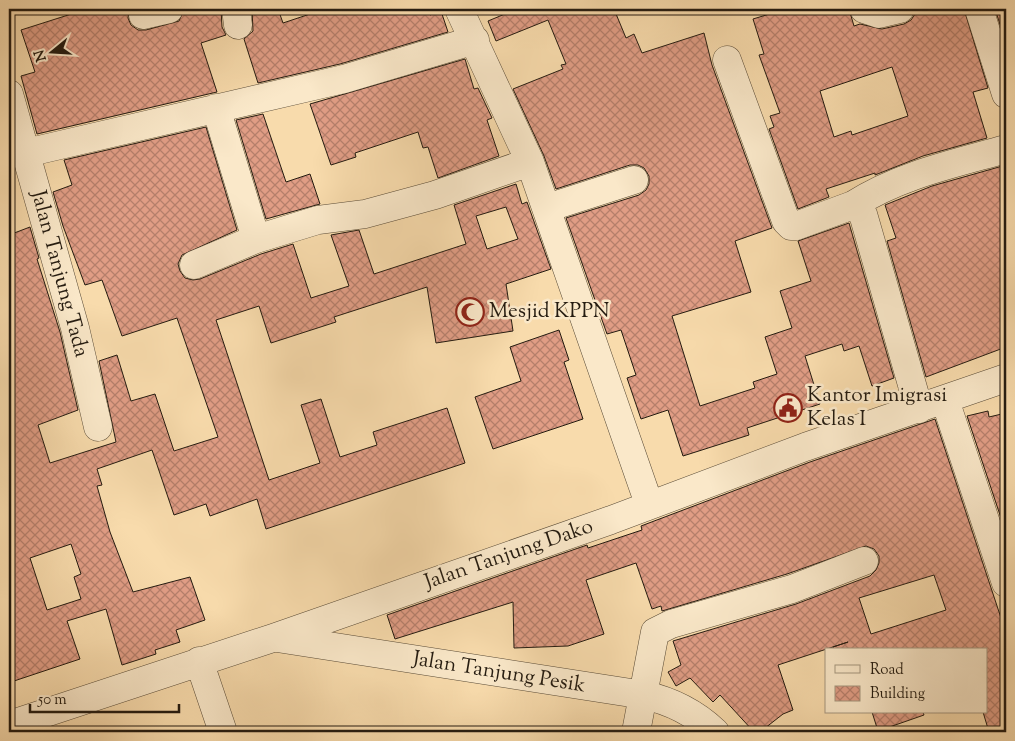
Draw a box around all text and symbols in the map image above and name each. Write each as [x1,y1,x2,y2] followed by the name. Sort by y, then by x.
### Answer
[28,28,78,78] north arrow
[30,47,53,64] text: N
[22,186,96,361] street label: Jalan Tanjung Tada
[455,297,485,327] mosque icon: Mesjid KPPN
[489,297,610,327] place label: Mesjid KPPN
[807,381,947,435] place label: Kantor Imigrasi Kelas I
[773,393,803,423] public building icon: Kantor Imigrasi Kelas I
[420,512,597,598] street label: Jalan Tanjung Dako
[410,644,588,702] street label: Jalan Tanjung Pesik
[825,648,988,714] legend
[870,660,904,681] text: Road
[30,681,179,713] scale bar
[870,684,925,705] text: Building
[37,690,67,711] text: 50 m

